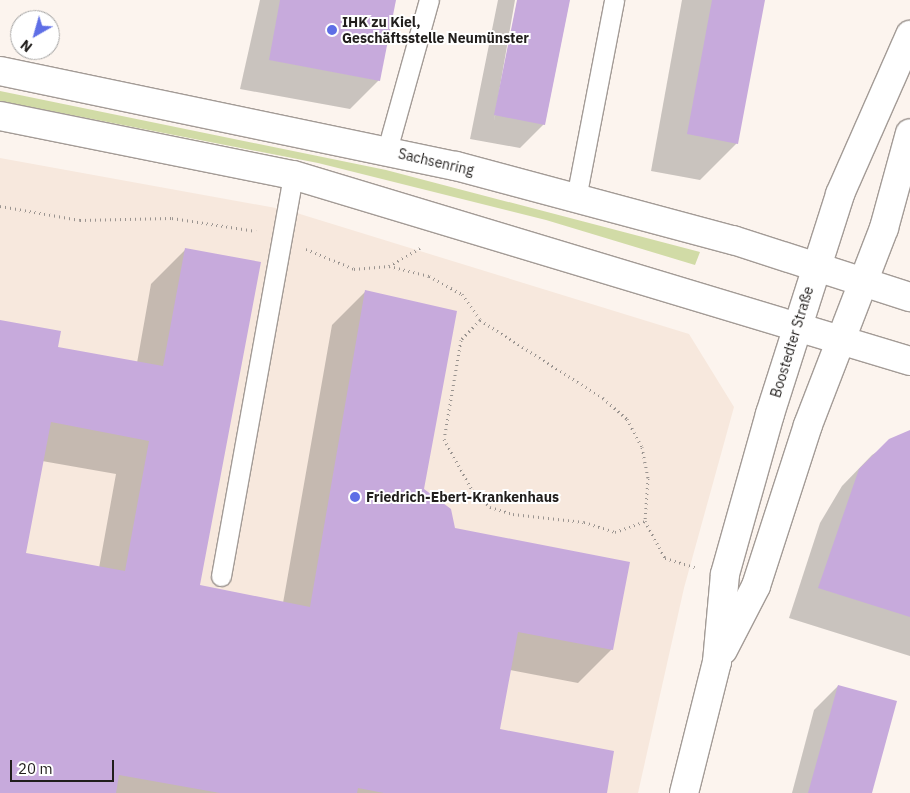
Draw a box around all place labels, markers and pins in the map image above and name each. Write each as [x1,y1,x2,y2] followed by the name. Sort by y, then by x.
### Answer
[342,14,529,46] place label: IHK zu Kiel, Geschäftsstelle Neumünster
[326,24,338,36] marker: IHK zu Kiel, Geschäftsstelle Neumünster
[366,489,559,505] place label: Friedrich-Ebert-Krankenhaus
[348,490,362,504] marker: Friedrich-Ebert-Krankenhaus

